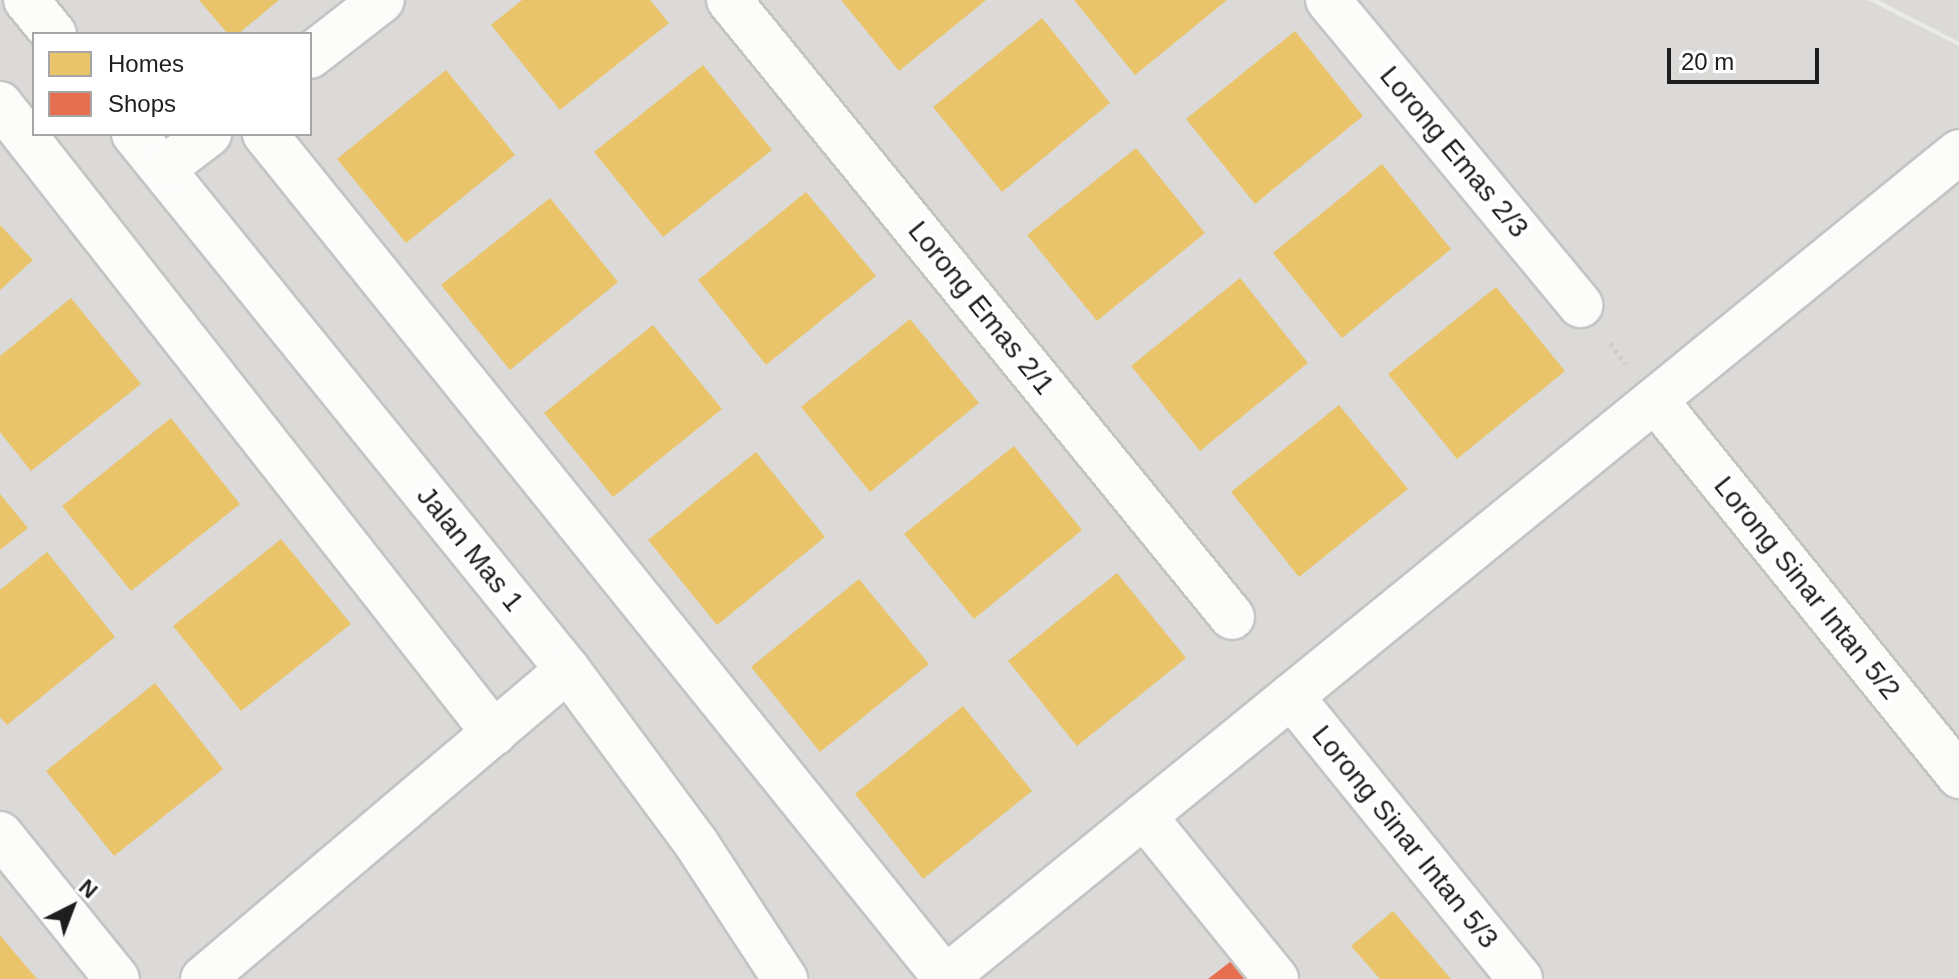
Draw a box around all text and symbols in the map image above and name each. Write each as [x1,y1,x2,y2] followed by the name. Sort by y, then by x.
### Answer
[32,32,312,136] legend
[1671,32,1823,82] scale bar
[1681,48,1734,75] text: 20 m
[108,50,184,77] text: Homes
[1373,60,1535,244] street label: Lorong Emas 2/3
[108,90,176,117] text: Shops
[901,215,1061,401] street label: Lorong Emas 2/1
[1707,470,1907,706] street label: Lorong Sinar Intan 5/2
[409,480,531,618] street label: Jalan Mas 1
[1305,719,1505,955] street label: Lorong Sinar Intan 5/3
[32,867,112,947] north arrow
[74,874,103,903] text: N

